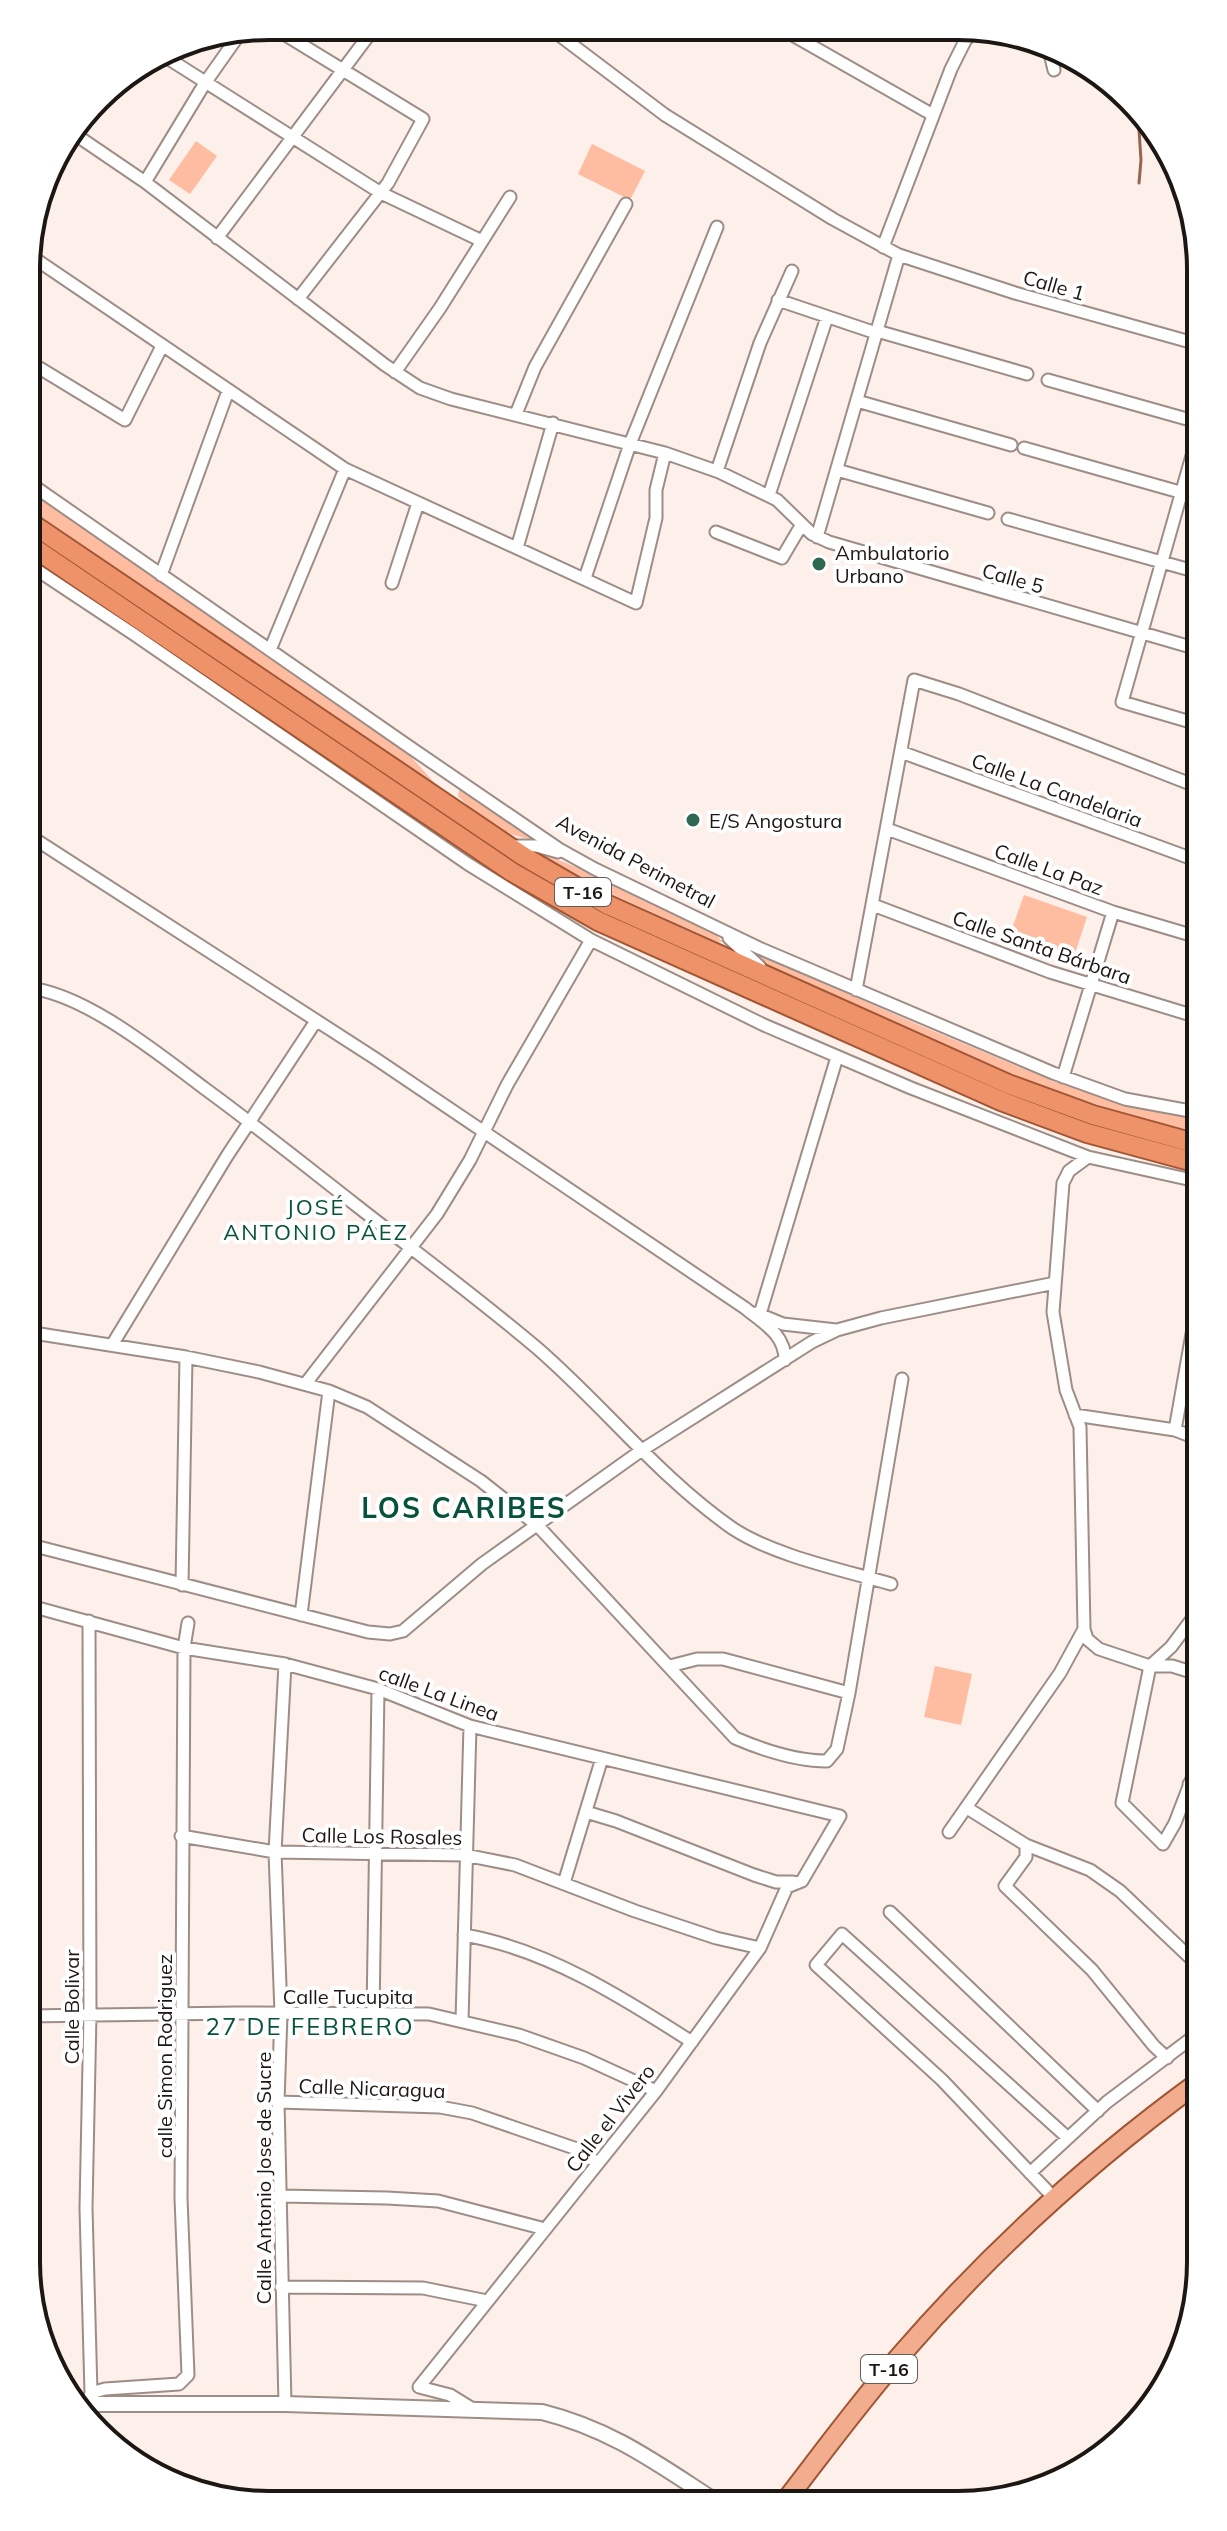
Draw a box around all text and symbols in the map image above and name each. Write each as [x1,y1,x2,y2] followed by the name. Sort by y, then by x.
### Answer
[1020,264,1088,306] street label: Calle 1
[835,540,949,588] place label: Ambulatorio Urbano
[810,555,828,573] marker: Ambulatorio Urbano
[979,557,1047,599] street label: Calle 5
[968,748,1146,832] street label: Calle La Candelaria
[709,808,842,833] place label: E/S Angostura
[552,809,720,913] street label: Avenida Perimetral
[684,811,702,829] marker: E/S Angostura
[991,838,1107,900] street label: Calle La Paz
[555,878,611,906] road number: T-16
[949,905,1135,989] street label: Calle Santa Bárbara
[223,1193,409,1246] district label: JOSÉ ANTONIO PÁEZ
[361,1490,567,1525] district label: LOS CARIBES
[376,1660,502,1726] street label: calle La Linea
[301,1822,463,1850] street label: Calle Los Rosales
[59,1949,84,2065] street label: Calle Bolivar
[152,1954,177,2158] street label: calle Simon Rodriguez
[283,1984,413,2009] street label: Calle Tucupita
[205,2011,415,2041] district label: 27 DE FEBRERO
[251,2052,276,2304] street label: Calle Antonio Jose de Sucre
[560,2059,660,2177] street label: Calle el Vivero
[298,2073,446,2103] street label: Calle Nicaragua
[861,2355,917,2383] road number: T-16

